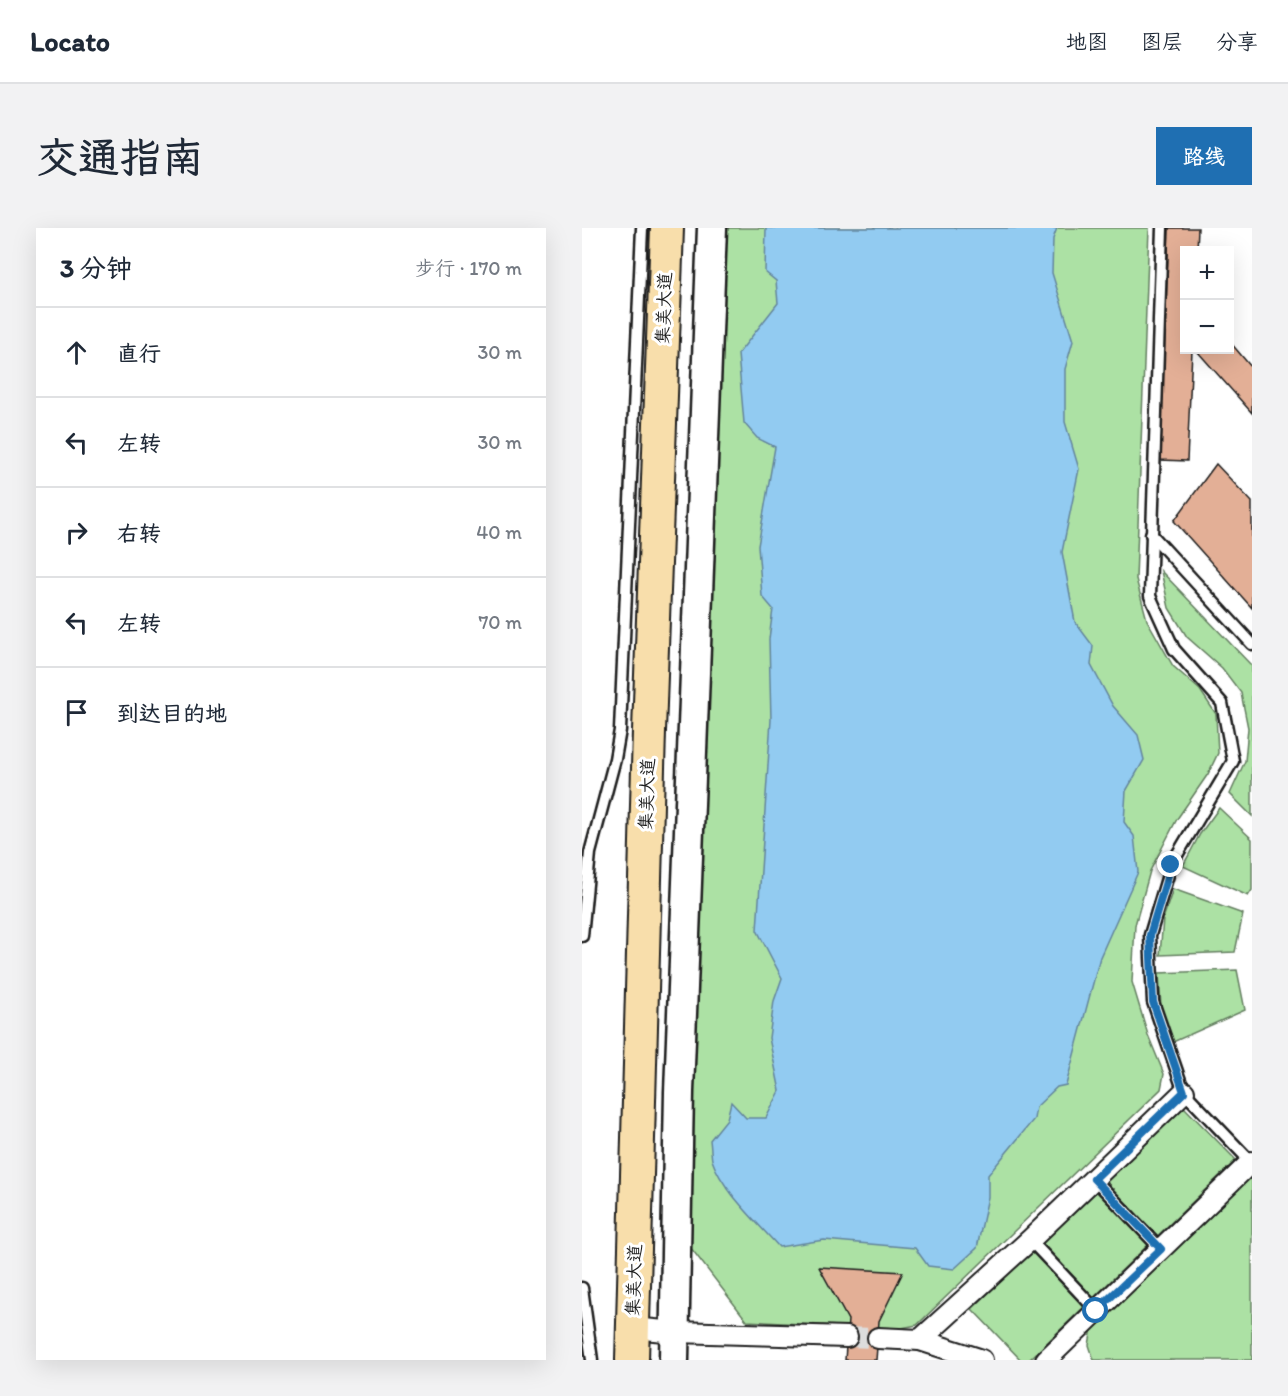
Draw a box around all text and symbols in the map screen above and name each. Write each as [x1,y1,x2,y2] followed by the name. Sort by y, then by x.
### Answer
[30,24,110,58] text: Locato
[1066,29,1108,54] text: 地图
[1141,29,1183,54] text: 图层
[1216,29,1258,54] text: 分享
[1156,127,1252,185] button: 路线
[36,132,204,183] text: 交通指南
[1180,246,1234,354] map controls
[1180,246,1234,300] button: +
[60,252,132,284] text: 3 分钟
[415,256,522,280] text: 步行 · 170 m
[652,272,676,344] street label: 集美大道
[1180,300,1234,354] button: −
[60,336,93,369] icon: ahead
[117,340,161,367] text: 直行
[477,340,522,364] text: 30 m
[60,426,93,459] icon: left
[117,430,161,457] text: 左转
[477,430,522,454] text: 30 m
[60,516,93,549] icon: right
[117,520,161,547] text: 右转
[476,520,522,544] text: 40 m
[60,606,93,639] icon: left
[117,610,161,637] text: 左转
[478,610,522,634] text: 70 m
[60,696,93,729] icon: arrive
[117,700,227,727] text: 到达目的地
[635,758,659,830] street label: 集美大道
[1157,851,1183,877] route end
[622,1244,646,1316] street label: 集美大道
[1082,1297,1108,1323] route start

